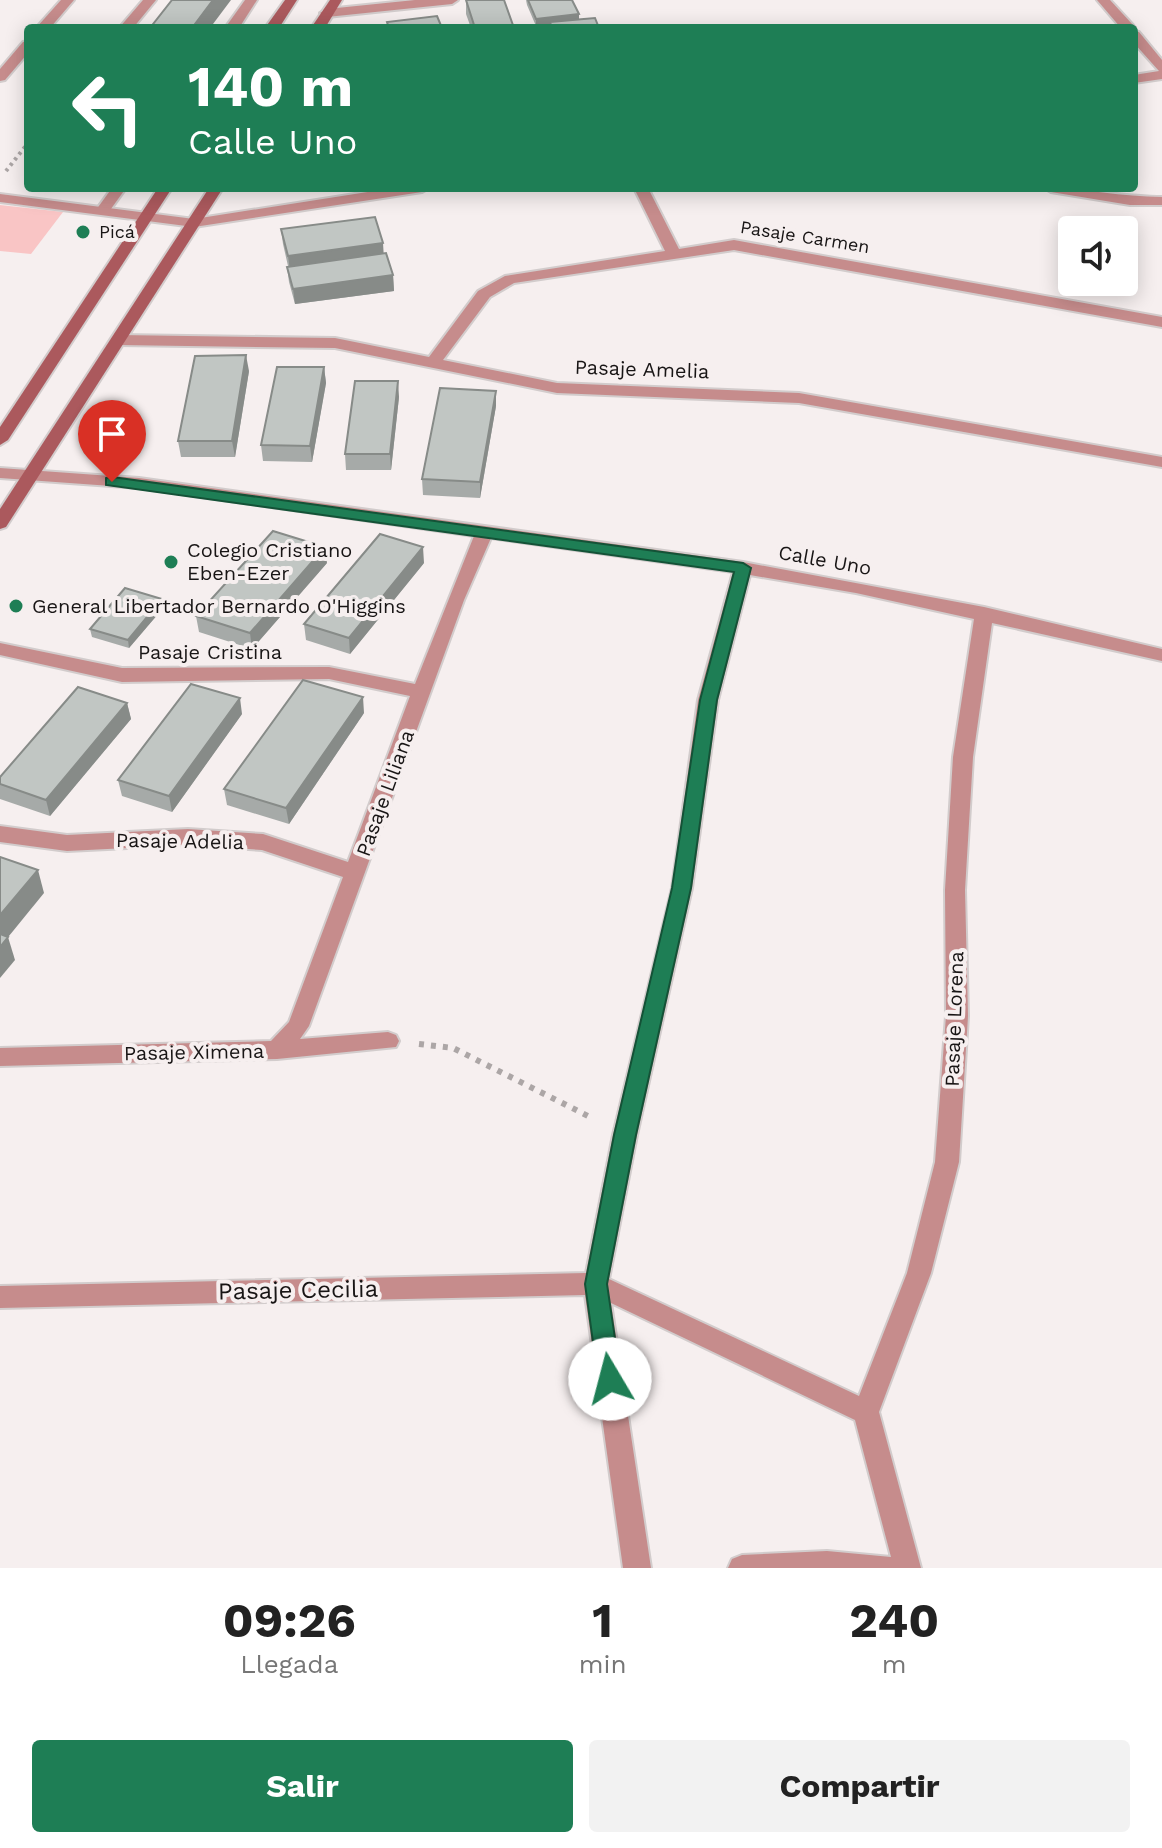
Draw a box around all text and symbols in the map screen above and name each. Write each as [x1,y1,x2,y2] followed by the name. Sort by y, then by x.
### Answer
[188,54,353,120] text: 140 m
[56,56,160,160] icon: left
[188,121,357,163] text: Calle Uno
[739,216,871,257] street label: Pasaje Carmen
[1058,216,1138,296] map controls
[1058,216,1138,296] button: sound
[99,221,135,242] place label: Picá
[74,223,92,241] marker: Picá
[574,355,710,383] street label: Pasaje Amelia
[78,400,146,482] pin
[90,412,134,456] icon: arrive
[187,538,352,585] place label: Colegio Cristiano Eben-Ezer
[777,540,873,580] street label: Calle Uno
[162,553,180,571] marker: Colegio Cristiano Eben-Ezer
[32,594,406,618] place label: General Libertador Bernardo O'Higgins
[7,597,25,615] marker: General Libertador Bernardo O'Higgins
[138,640,282,664] street label: Pasaje Cristina
[351,726,419,860] street label: Pasaje Liliana
[116,828,244,854] street label: Pasaje Adelia
[940,951,968,1087] street label: Pasaje Lorena
[124,1039,264,1065] street label: Pasaje Ximena
[218,1275,378,1305] street label: Pasaje Cecilia
[568,1337,652,1421] position arrow
[223,1592,356,1649] text: 09:26
[592,1592,613,1649] text: 1
[849,1592,939,1649] text: 240
[240,1649,338,1679] text: Llegada
[579,1649,626,1679] text: min
[882,1649,907,1679] text: m
[32,1740,573,1832] button: Salir
[589,1740,1130,1832] button: Compartir

